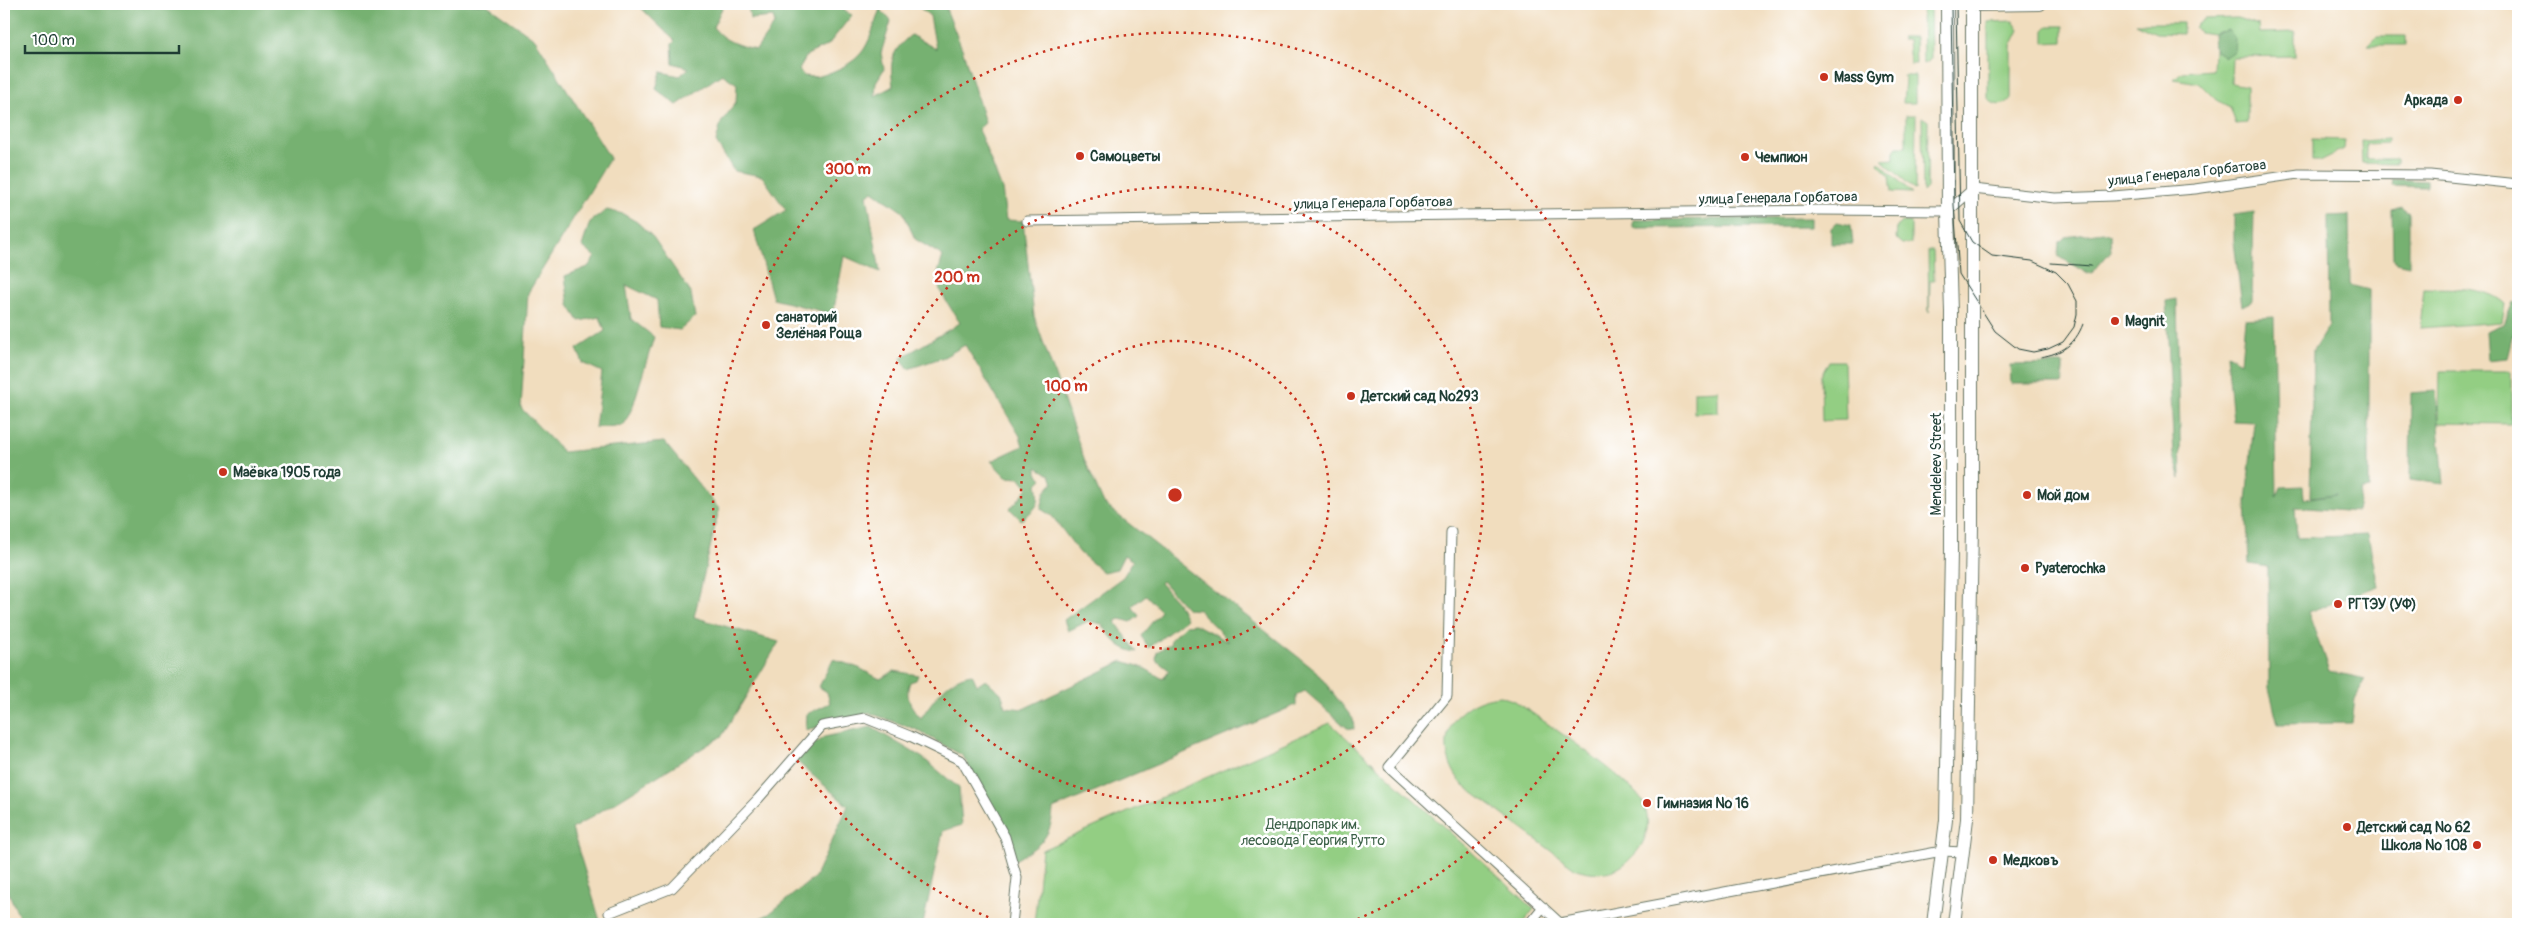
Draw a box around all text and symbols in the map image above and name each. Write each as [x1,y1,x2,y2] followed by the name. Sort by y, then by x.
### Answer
[25,22,179,54] scale bar
[32,31,75,50] text: 100 m
[1834,69,1894,86] place label: Mass Gym
[1818,71,1830,83] marker: Mass Gym
[2404,92,2448,109] place label: Аркада
[2452,94,2464,106] marker: Аркада
[1090,148,1160,165] place label: Самоцветы
[1755,149,1807,166] place label: Чемпион
[1074,150,1086,162] marker: Самоцветы
[1739,151,1751,163] marker: Чемпион
[2106,156,2267,190] street label: улица Генерала Горбатова
[825,160,871,179] text: 300 m
[1697,188,1858,208] street label: улица Генерала Горбатова
[1292,193,1453,213] street label: улица Генерала Горбатова
[934,268,980,287] text: 200 m
[775,309,862,342] place label: санаторий Зелёная Роща
[2125,313,2165,330] place label: Magnit
[2109,315,2121,327] marker: Magnit
[760,319,772,331] marker: санаторий Зелёная Роща
[1045,377,1087,396] text: 100 m
[1360,388,1479,405] place label: Детский сад №293
[1345,390,1357,402] marker: Детский сад №293
[1928,412,1945,515] street label: Mendeleev Street
[233,464,341,481] place label: Маёвка 1905 года
[217,466,229,478] marker: Маёвка 1905 года
[1166,486,1184,504] centre of rings
[2037,487,2090,504] place label: Мой дом
[2021,489,2033,501] marker: Мой дом
[2035,560,2106,577] place label: Pyaterochka
[2019,562,2031,574] marker: Pyaterochka
[2348,596,2416,613] place label: РГТЭУ (УФ)
[2332,598,2344,610] marker: РГТЭУ (УФ)
[1657,795,1749,812] place label: Гимназия № 16
[1641,797,1653,809] marker: Гимназия № 16
[1241,816,1386,849] park label: Дендропарк им. лесовода Георгия Рутто
[2356,819,2471,836] place label: Детский сад № 62
[2341,821,2353,833] marker: Детский сад № 62
[2381,837,2467,854] place label: Школа № 108
[2471,839,2483,851] marker: Школа № 108
[2003,852,2059,869] place label: Медковъ
[1987,854,1999,866] marker: Медковъ

